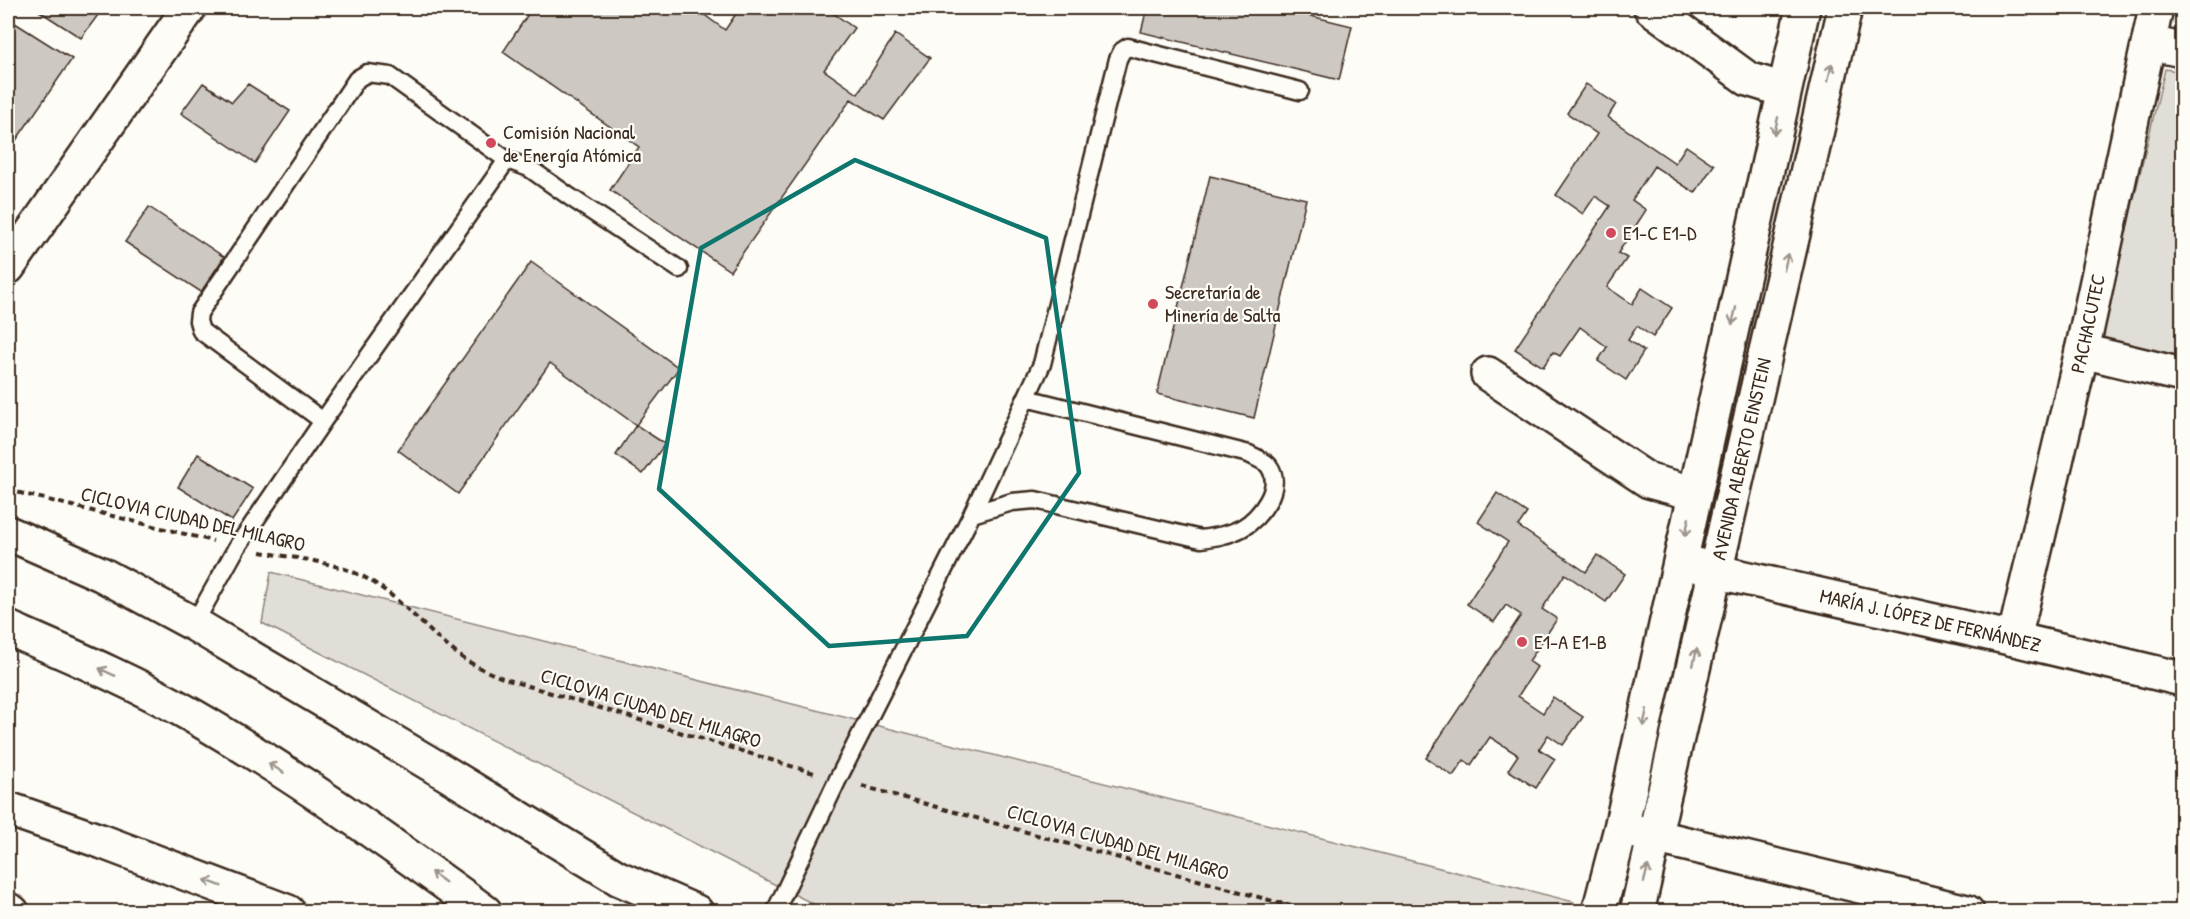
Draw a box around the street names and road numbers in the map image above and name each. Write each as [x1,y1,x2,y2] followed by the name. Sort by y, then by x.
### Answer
[2063,271,2111,376] street label: PACHACUTEC
[1704,355,1777,562] street label: AVENIDA ALBERTO EINSTEIN
[78,480,308,557] street label: CICLOVIA CIUDAD DEL MILAGRO
[1817,581,2044,658] street label: MARÍA J. LÓPEZ DE FERNÁNDEZ
[537,661,765,754] street label: CICLOVIA CIUDAD DEL MILAGRO
[1004,797,1232,886] street label: CICLOVIA CIUDAD DEL MILAGRO

